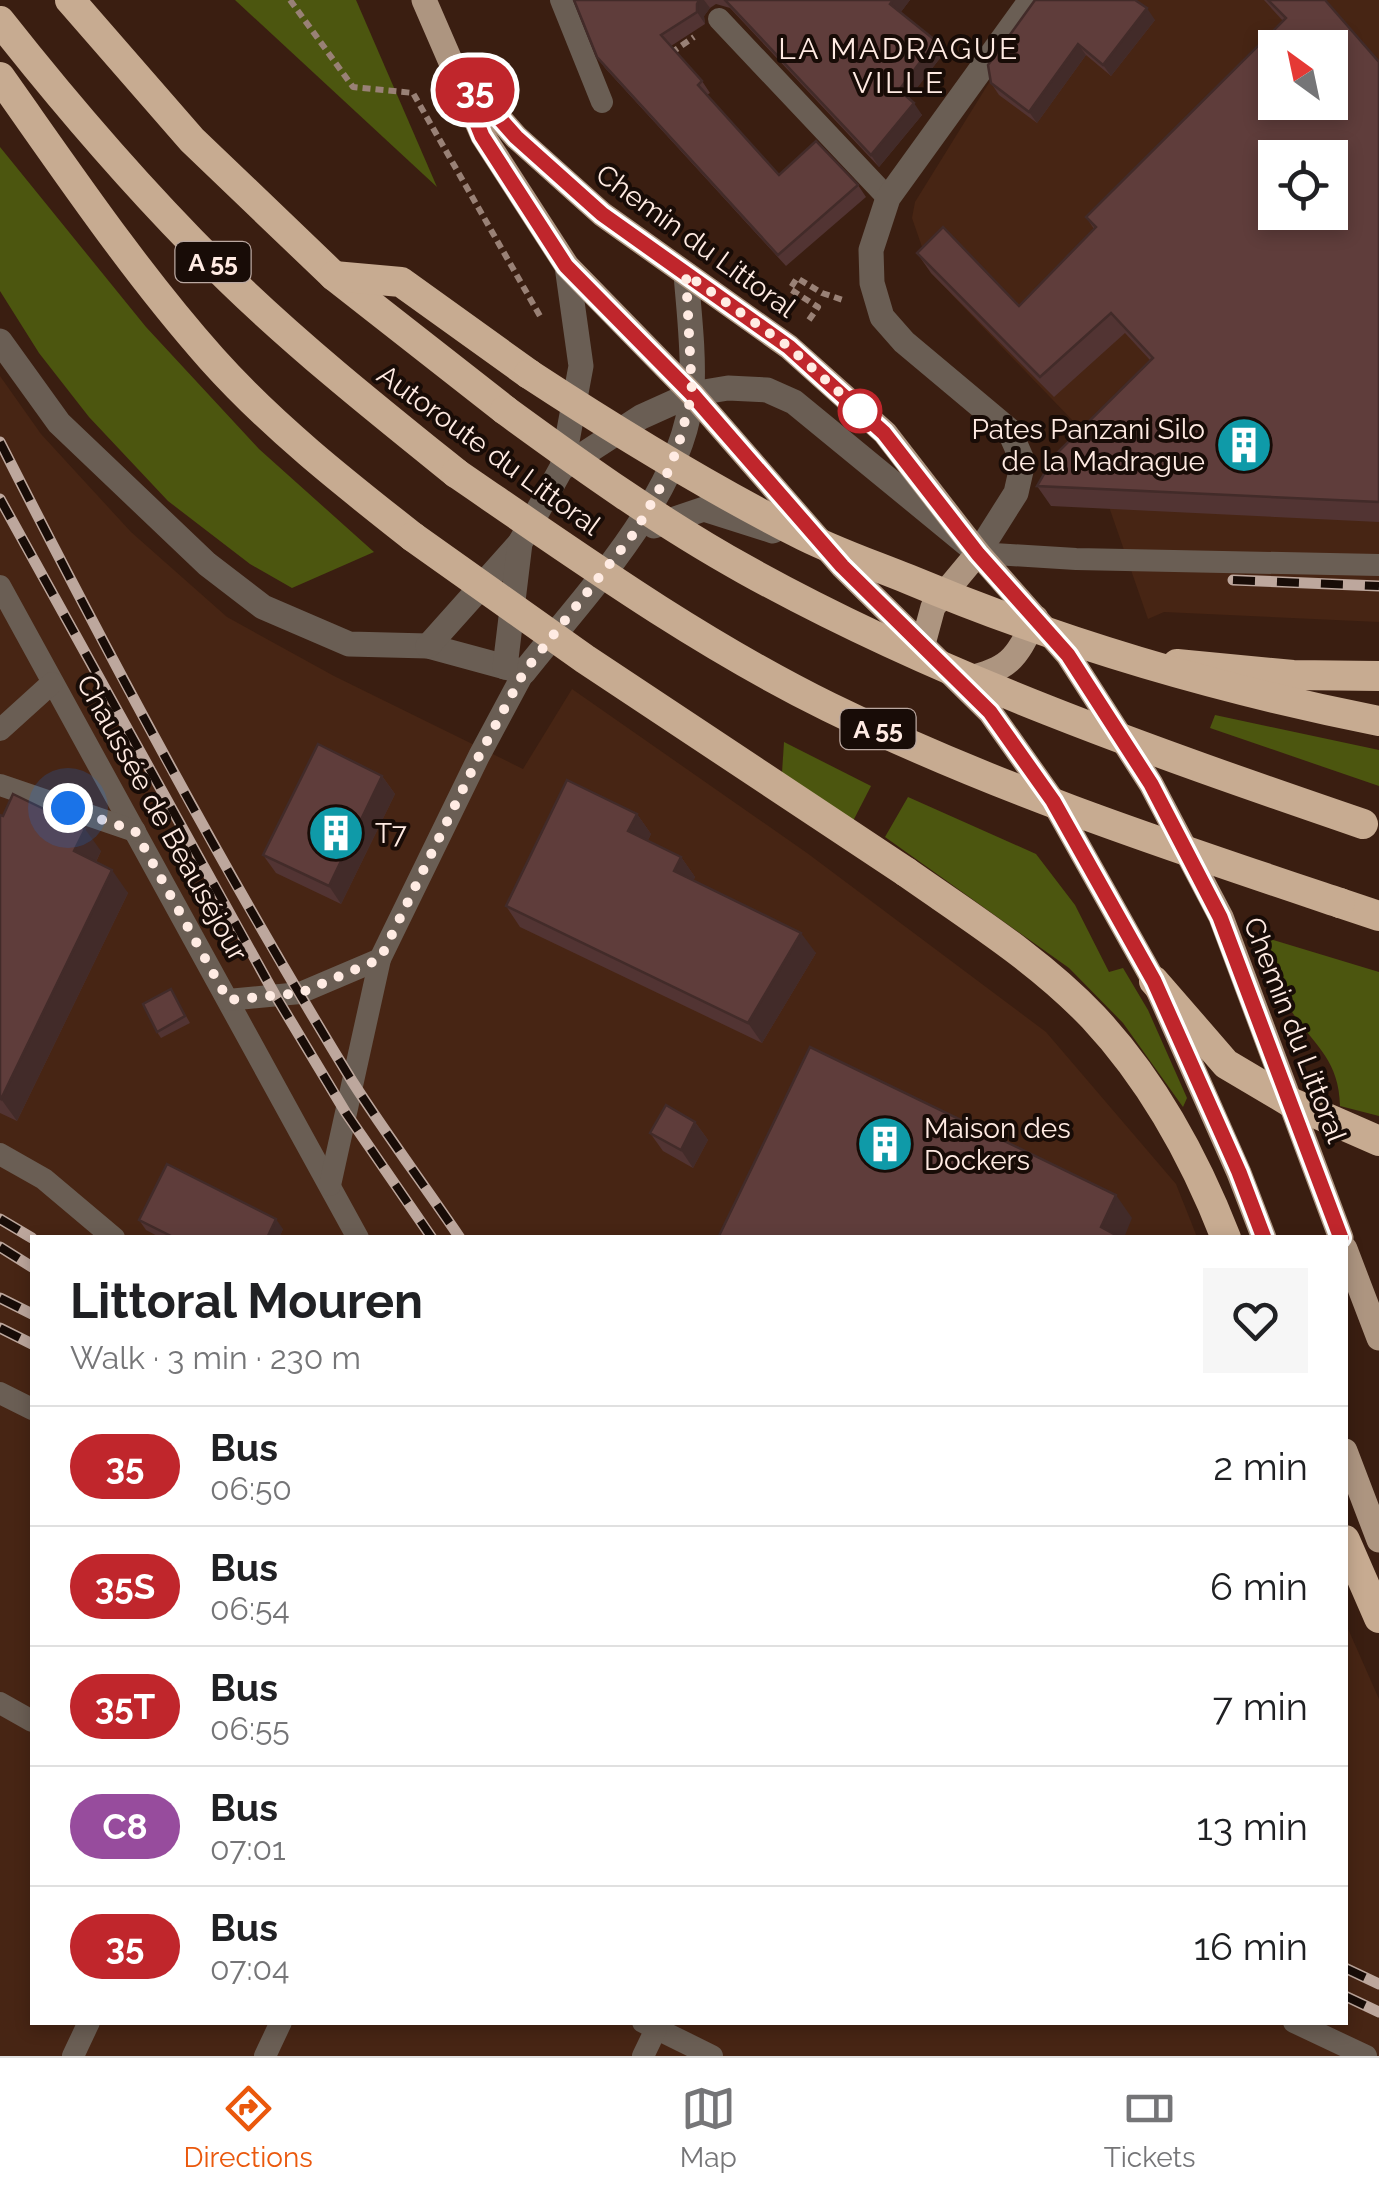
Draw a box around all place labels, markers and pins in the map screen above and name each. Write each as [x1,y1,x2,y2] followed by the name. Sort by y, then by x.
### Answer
[839,390,881,432] unlabelled marker
[972,413,1205,478] place label: Pates Panzani Silo de la Madrague
[1214,415,1274,475] building icon: Pates Panzani Silo de la Madrague
[306,803,366,863] building icon: T7
[375,817,407,850] place label: T7
[924,1112,1071,1177] place label: Maison des Dockers
[855,1114,915,1174] building icon: Maison des Dockers

